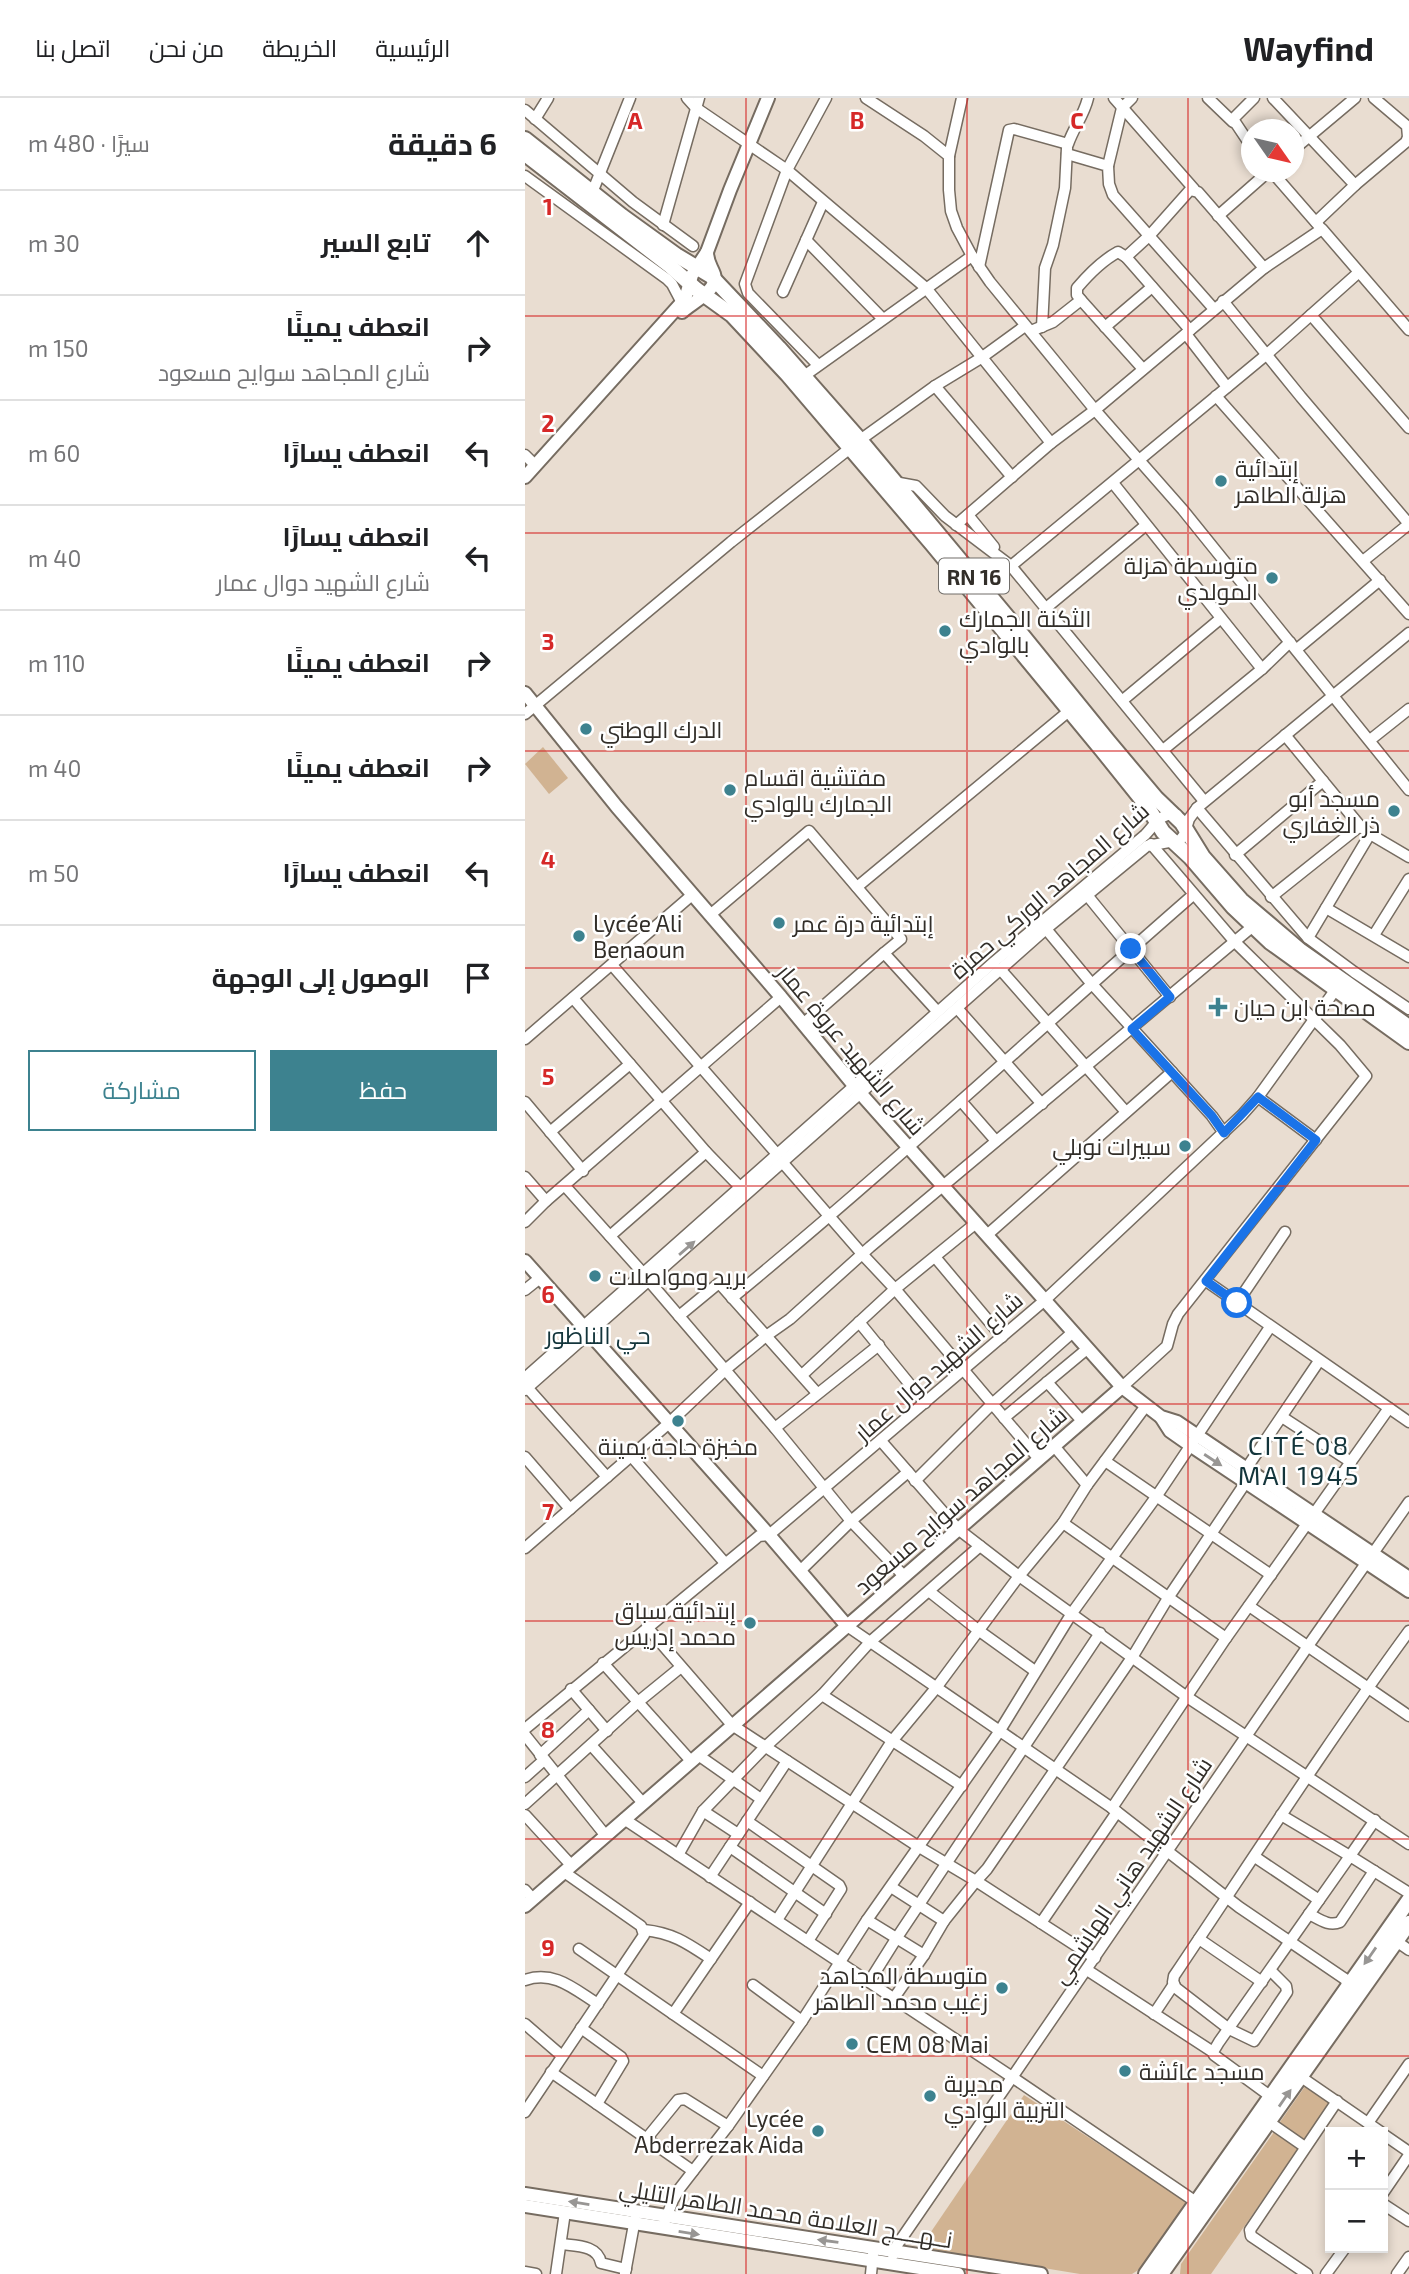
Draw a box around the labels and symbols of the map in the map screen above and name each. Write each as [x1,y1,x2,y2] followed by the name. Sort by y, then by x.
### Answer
[627,106,643,134] text: A
[850,106,864,134] text: B
[1070,106,1084,134] text: C
[1241,119,1304,182] north arrow
[543,192,553,220] text: 1
[541,409,555,437] text: 2
[1233,454,1347,508] place label: إبتدائية هزلة الطاهر
[1213,473,1229,489] marker: إبتدائية هزلة الطاهر
[1124,551,1258,610] place label: متوسطة هزلة المولدي
[939,559,1009,594] road number: RN 16
[1264,570,1280,586] marker: متوسطة هزلة المولدي
[959,604,1091,663] place label: الثكنة الجمارك بالوادي
[937,623,953,639] marker: الثكنة الجمارك بالوادي
[541,627,555,655] text: 3
[600,715,722,748] place label: الدرك الوطني
[578,721,594,737] marker: الدرك الوطني
[744,763,892,822] place label: مفتشية اقسام الجمارك بالوادي
[722,782,738,798] marker: مفتشية اقسام الجمارك بالوادي
[1282,784,1380,843] place label: مسجد أبو ذر الغفاري
[944,796,1157,988] street label: شارع المجاهد الوركي حمزة
[1386,803,1402,819] marker: مسجد أبو ذر الغفاري
[541,845,555,873] text: 4
[593,909,685,963] place label: Lycée Ali Benaoun
[791,909,934,939] place label: إبتدائية درة عمر
[771,915,787,931] marker: إبتدائية درة عمر
[571,928,587,944] marker: Lycée Ali Benaoun
[1115,933,1146,964] route end
[769,956,932,1142] street label: شارع الشهيد عروة عمار
[1234,993,1376,1022] place label: مصحة ابن حيان
[1208,997,1228,1017] marker: مصحة ابن حيان
[542,1062,554,1090] text: 5
[1052,1132,1171,1165] place label: سبيرات نوبلي
[1177,1138,1193,1154] marker: سبيرات نوبلي
[678,1240,696,1256] one-way arrow
[609,1262,747,1290] place label: بريد ومواصلات
[587,1268,603,1284] marker: بريد ومواصلات
[541,1280,555,1308] text: 6
[847,1285,1030,1450] street label: شارع الشهيد دوال عمار
[1221,1287,1252,1318] route start
[543,1320,651,1355] district label: حي الناظور
[848,1400,1074,1602] street label: شارع المجاهد سوايح مسعود
[670,1413,686,1429] marker: مخبزة حاجة يمينة
[1238,1429,1360,1490] district label: CITÉ 08 MAI 1945
[598,1432,758,1460] place label: مخبزة حاجة يمينة
[1204,1453,1222,1467] one-way arrow
[542,1497,554,1525] text: 7
[614,1596,736,1652] place label: إبتدائية سباق محمد إدريس
[742,1615,758,1631] marker: إبتدائية سباق محمد إدريس
[541,1715,555,1743] text: 8
[1045,1751,1222,1991] street label: شارع الشهيد هاني الهاشمي
[541,1933,555,1961] text: 9
[1363,1947,1377,1965] one-way arrow
[812,1961,988,2015] place label: متوسطة المجاهد زغيب محمد الطاهر
[994,1980,1010,1996] marker: متوسطة المجاهد زغيب محمد الطاهر
[866,2030,989,2058] place label: CEM 08 Mai
[844,2036,860,2052] marker: CEM 08 Mai
[1139,2057,1264,2085] place label: مسجد عائشة
[1117,2063,1133,2079] marker: مسجد عائشة
[944,2069,1065,2128] place label: مديربة التربية الوادي
[922,2088,938,2104] marker: مديربة التربية الوادي
[1278,2089,1292,2107] one-way arrow
[634,2104,804,2158] place label: Lycée Abderrezak Aida
[810,2123,826,2139] marker: Lycée Abderrezak Aida
[617,2173,955,2258] street label: نــهــــج العلامة محمد الطاهر التليلي
[568,2197,590,2208] one-way arrow
[678,2228,700,2239] one-way arrow
[817,2236,839,2247] one-way arrow

